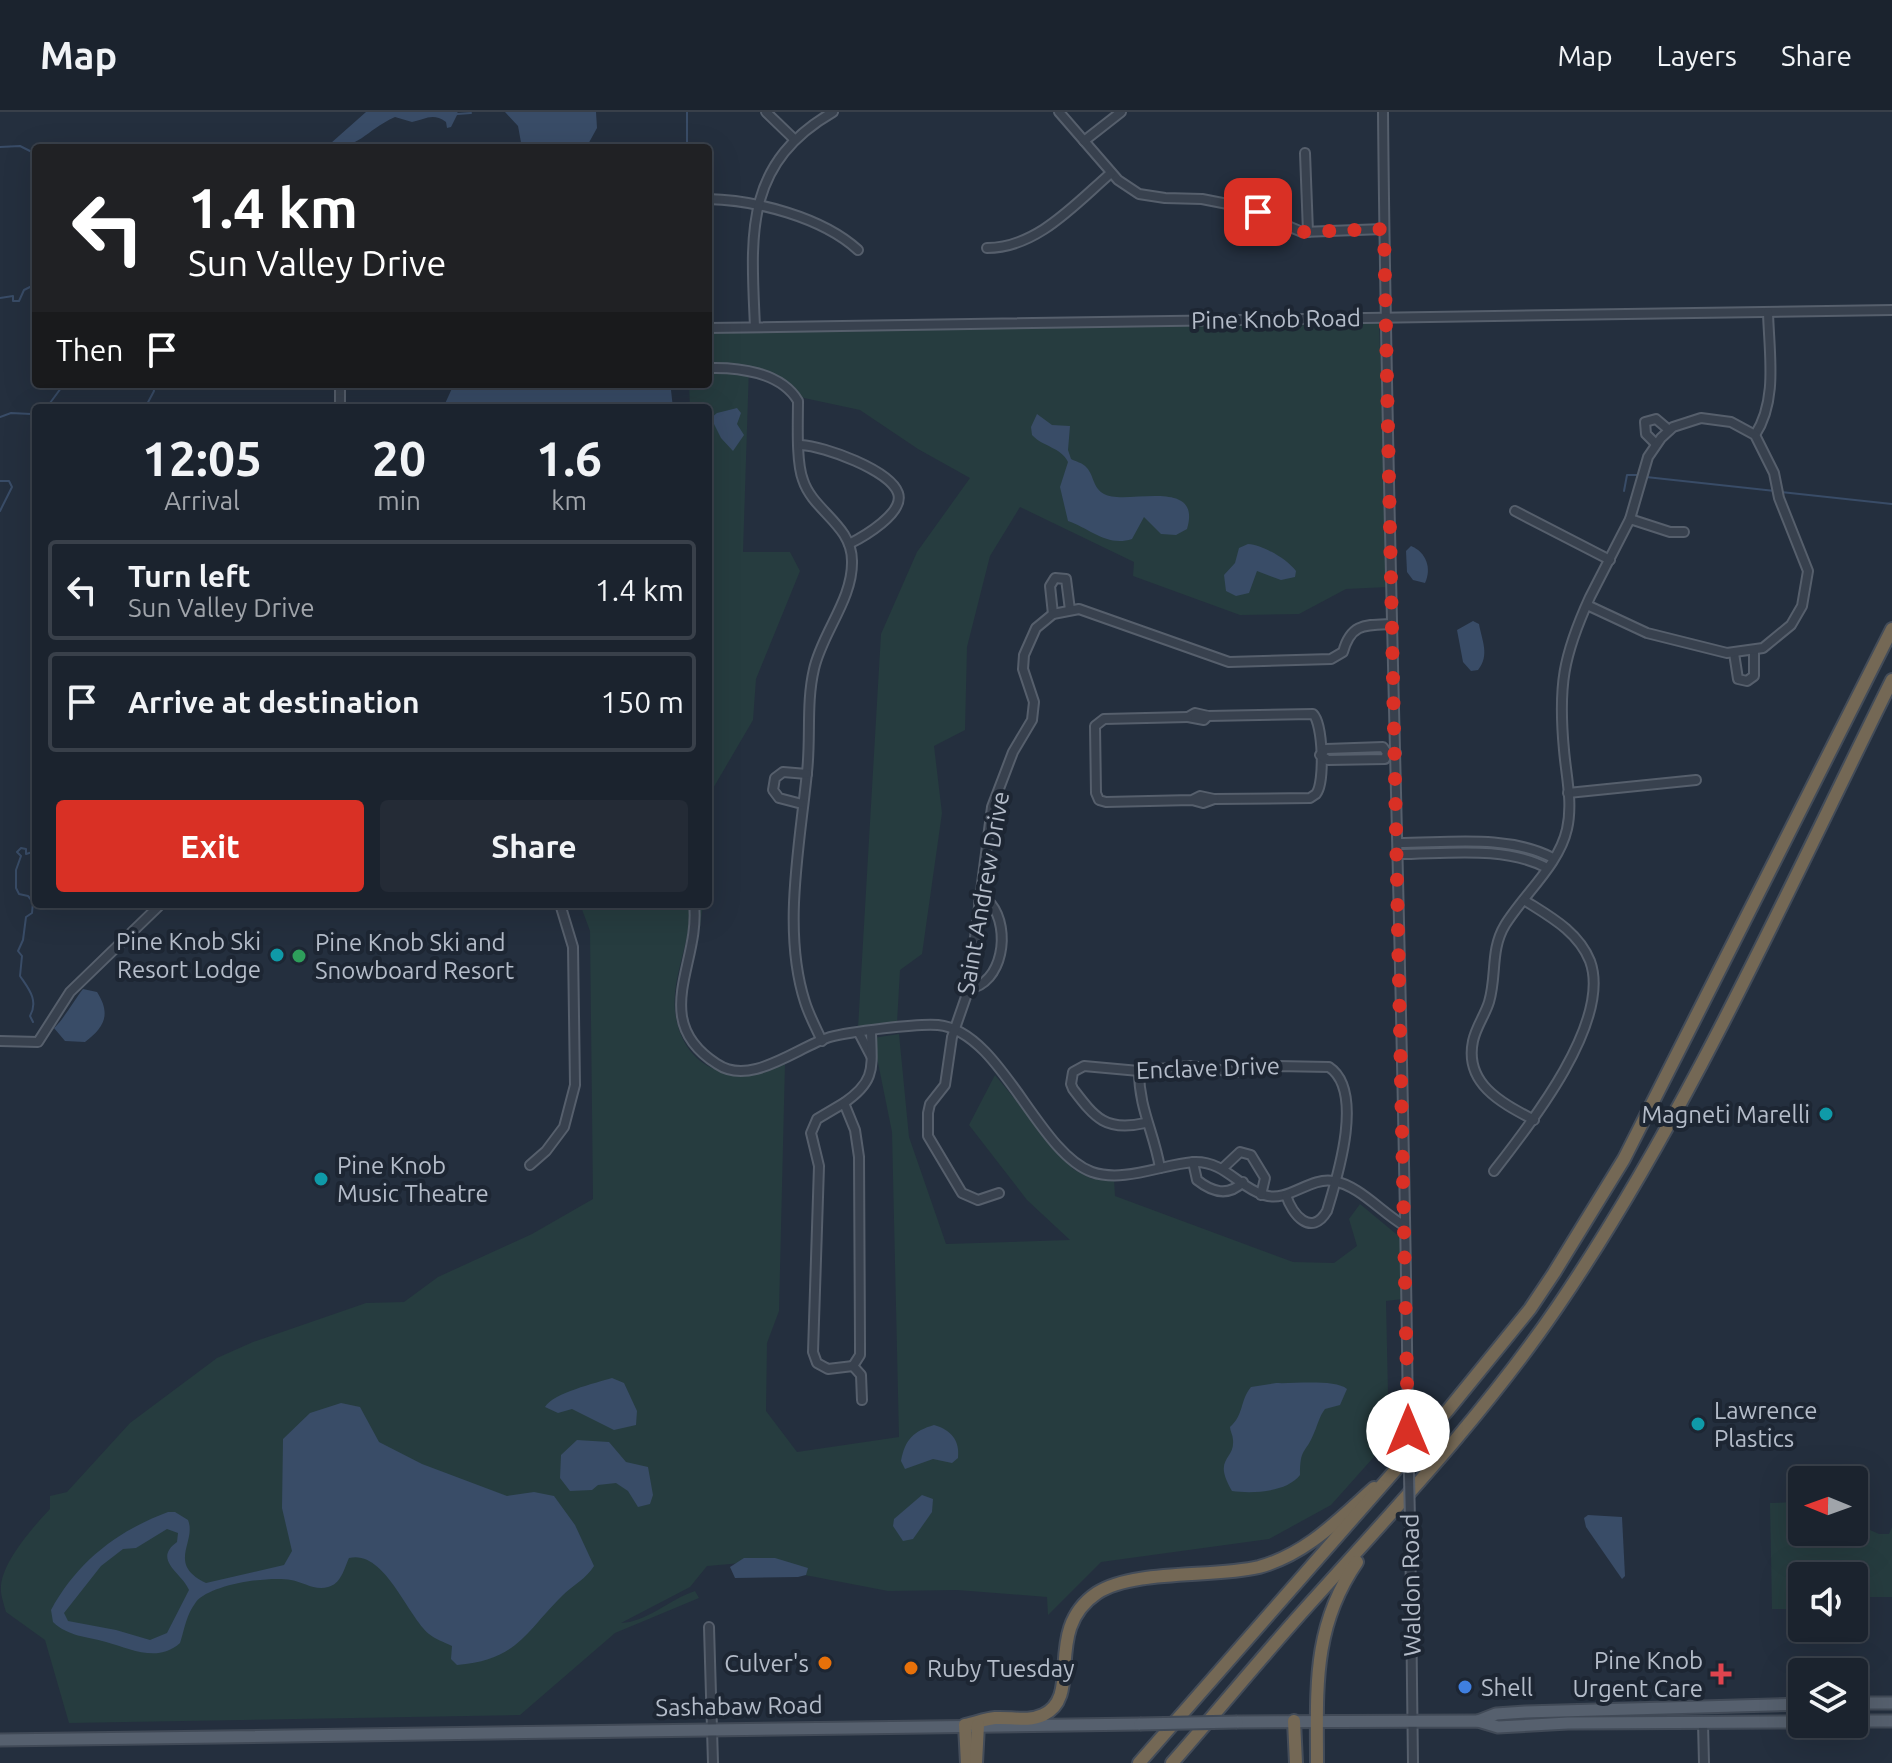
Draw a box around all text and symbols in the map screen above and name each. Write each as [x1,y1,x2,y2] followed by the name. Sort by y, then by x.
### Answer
[40,34,117,76] text: Map
[1557,40,1613,71] text: Map
[1657,40,1737,71] text: Layers
[1781,40,1852,71] text: Share
[56,176,160,280] icon: left
[188,176,358,239] text: 1.4 km
[1224,178,1292,246] pin
[1236,190,1280,234] icon: arrive
[188,242,446,283] text: Sun Valley Drive
[1191,304,1361,334] street label: Pine Knob Road
[140,328,184,372] icon: arrive
[56,333,124,367] text: Then
[142,431,262,485] text: 12:05
[372,431,426,485] text: 20
[536,431,602,485] text: 1.6
[164,486,240,515] text: Arrival
[377,486,421,515] text: min
[551,486,587,515] text: km
[128,559,250,593] text: Turn left
[60,568,104,612] icon: left
[595,573,684,607] text: 1.4 km
[128,593,315,622] text: Sun Valley Drive
[60,680,104,724] icon: arrive
[128,685,420,719] text: Arrive at destination
[600,685,684,719] text: 150 m
[952,789,1014,997] street label: Saint Andrew Drive
[56,800,364,892] button: Exit
[380,800,688,892] button: Share
[116,928,261,983] place label: Pine Knob Ski Resort Lodge
[315,929,515,984] place label: Pine Knob Ski and Snowboard Resort
[268,946,286,964] marker: Pine Knob Ski Resort Lodge
[290,947,308,965] marker: Pine Knob Ski and Snowboard Resort
[1136,1052,1280,1084] street label: Enclave Drive
[1641,1101,1810,1128] place label: Magneti Marelli
[1817,1105,1835,1123] marker: Magneti Marelli
[337,1152,489,1207] place label: Pine Knob Music Theatre
[312,1170,330,1188] marker: Pine Knob Music Theatre
[1366,1389,1450,1473] position arrow
[1714,1397,1818,1452] place label: Lawrence Plastics
[1689,1415,1707,1433] marker: Lawrence Plastics
[1788,1466,1868,1546] north arrow
[1788,1466,1868,1738] map controls
[1396,1513,1426,1657] street label: Waldon Road
[1788,1562,1868,1642] button: sound
[1572,1647,1703,1702] place label: Pine Knob Urgent Care
[724,1650,809,1677] place label: Culver's
[816,1654,834,1672] marker: Culver's
[927,1655,1075,1682] place label: Ruby Tuesday
[1788,1658,1868,1738] button: layers
[902,1659,920,1677] marker: Ruby Tuesday
[1710,1663,1732,1685] marker: Pine Knob Urgent Care
[1481,1674,1533,1701] place label: Shell
[1456,1678,1474,1696] marker: Shell
[655,1691,823,1721] street label: Sashabaw Road

